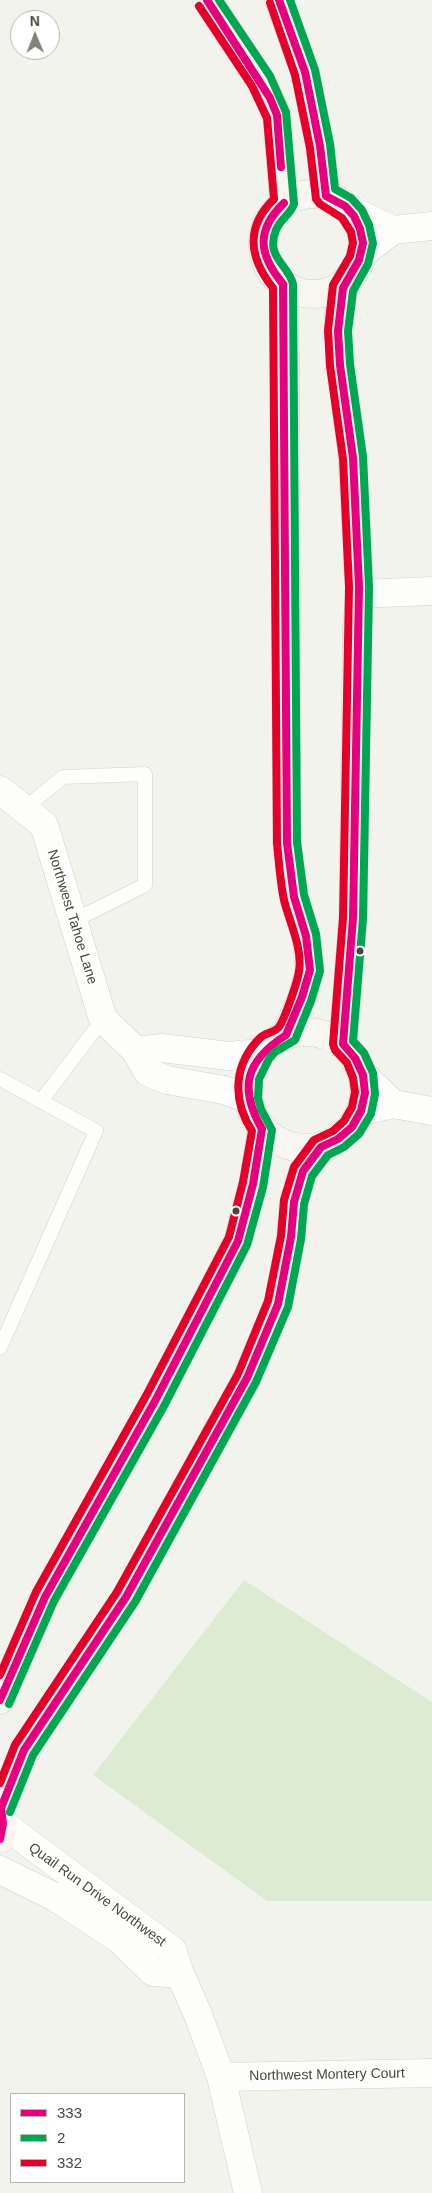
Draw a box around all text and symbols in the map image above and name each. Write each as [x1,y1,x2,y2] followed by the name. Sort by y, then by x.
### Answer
[10,10,60,60] north arrow
[30,13,40,29] text: N
[43,848,101,986] street label: Northwest Tahoe Lane
[355,946,365,956] unlabelled marker
[231,1206,241,1216] unlabelled marker
[25,1839,169,1951] street label: Quail Run Drive Northwest
[249,2065,405,2085] street label: Northwest Montery Court
[10,2093,185,2183] legend
[57,2104,82,2121] text: 333
[57,2129,65,2146] text: 2
[57,2154,82,2171] text: 332

